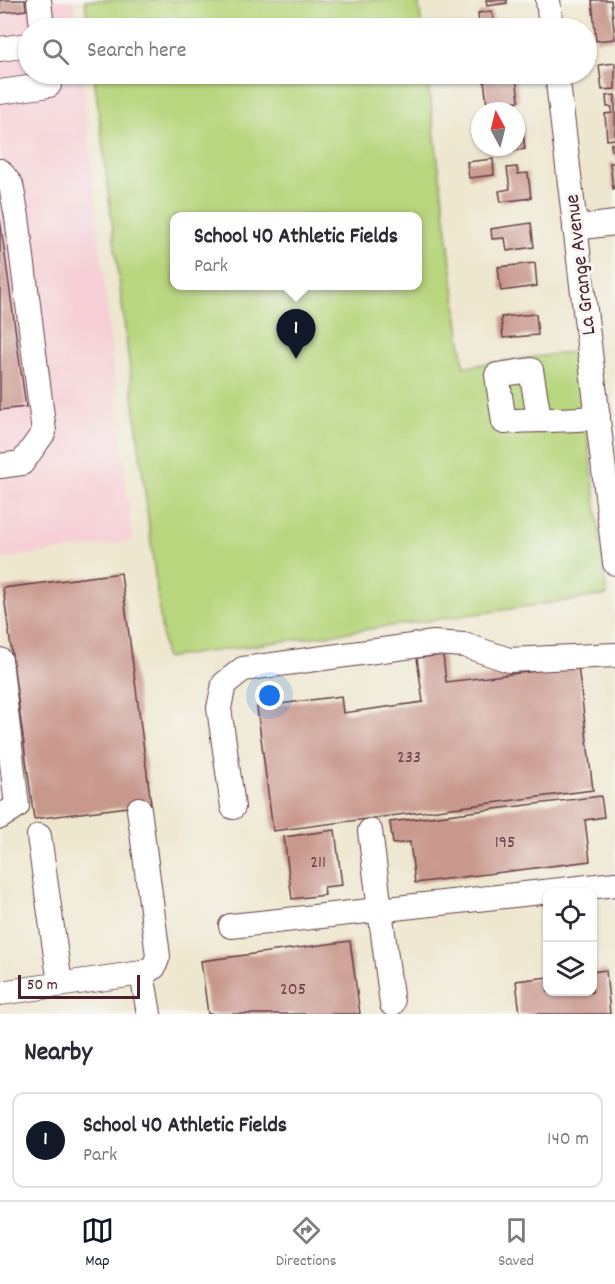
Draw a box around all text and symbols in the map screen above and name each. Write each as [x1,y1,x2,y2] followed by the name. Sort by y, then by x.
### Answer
[18,18,597,84] search box
[39,35,72,68] icon: search
[87,36,186,67] text: Search here
[471,102,525,156] north arrow
[558,192,606,337] street label: La Grange Avenue
[170,212,422,290] popup
[194,222,398,253] text: School 40 Athletic Fields
[194,253,228,281] text: Park
[276,310,316,359] pin: 1
[255,681,284,710] your location
[397,746,421,771] house number: 233
[495,831,515,856] house number: 195
[310,851,326,876] house number: 211
[543,888,597,996] map controls
[543,888,597,942] button: locate
[543,942,597,996] button: layers
[18,972,140,1000] scale bar
[27,974,58,997] text: 50 m
[280,978,306,1003] house number: 205
[24,1035,92,1072] text: Nearby
[83,1111,287,1142] text: School 40 Athletic Fields
[43,1126,48,1154] text: 1
[547,1126,589,1154] text: 140 m
[83,1142,117,1170] text: Park
[81,1214,114,1273] tab: Map
[276,1214,336,1273] tab: Directions
[498,1214,534,1273] tab: Saved

